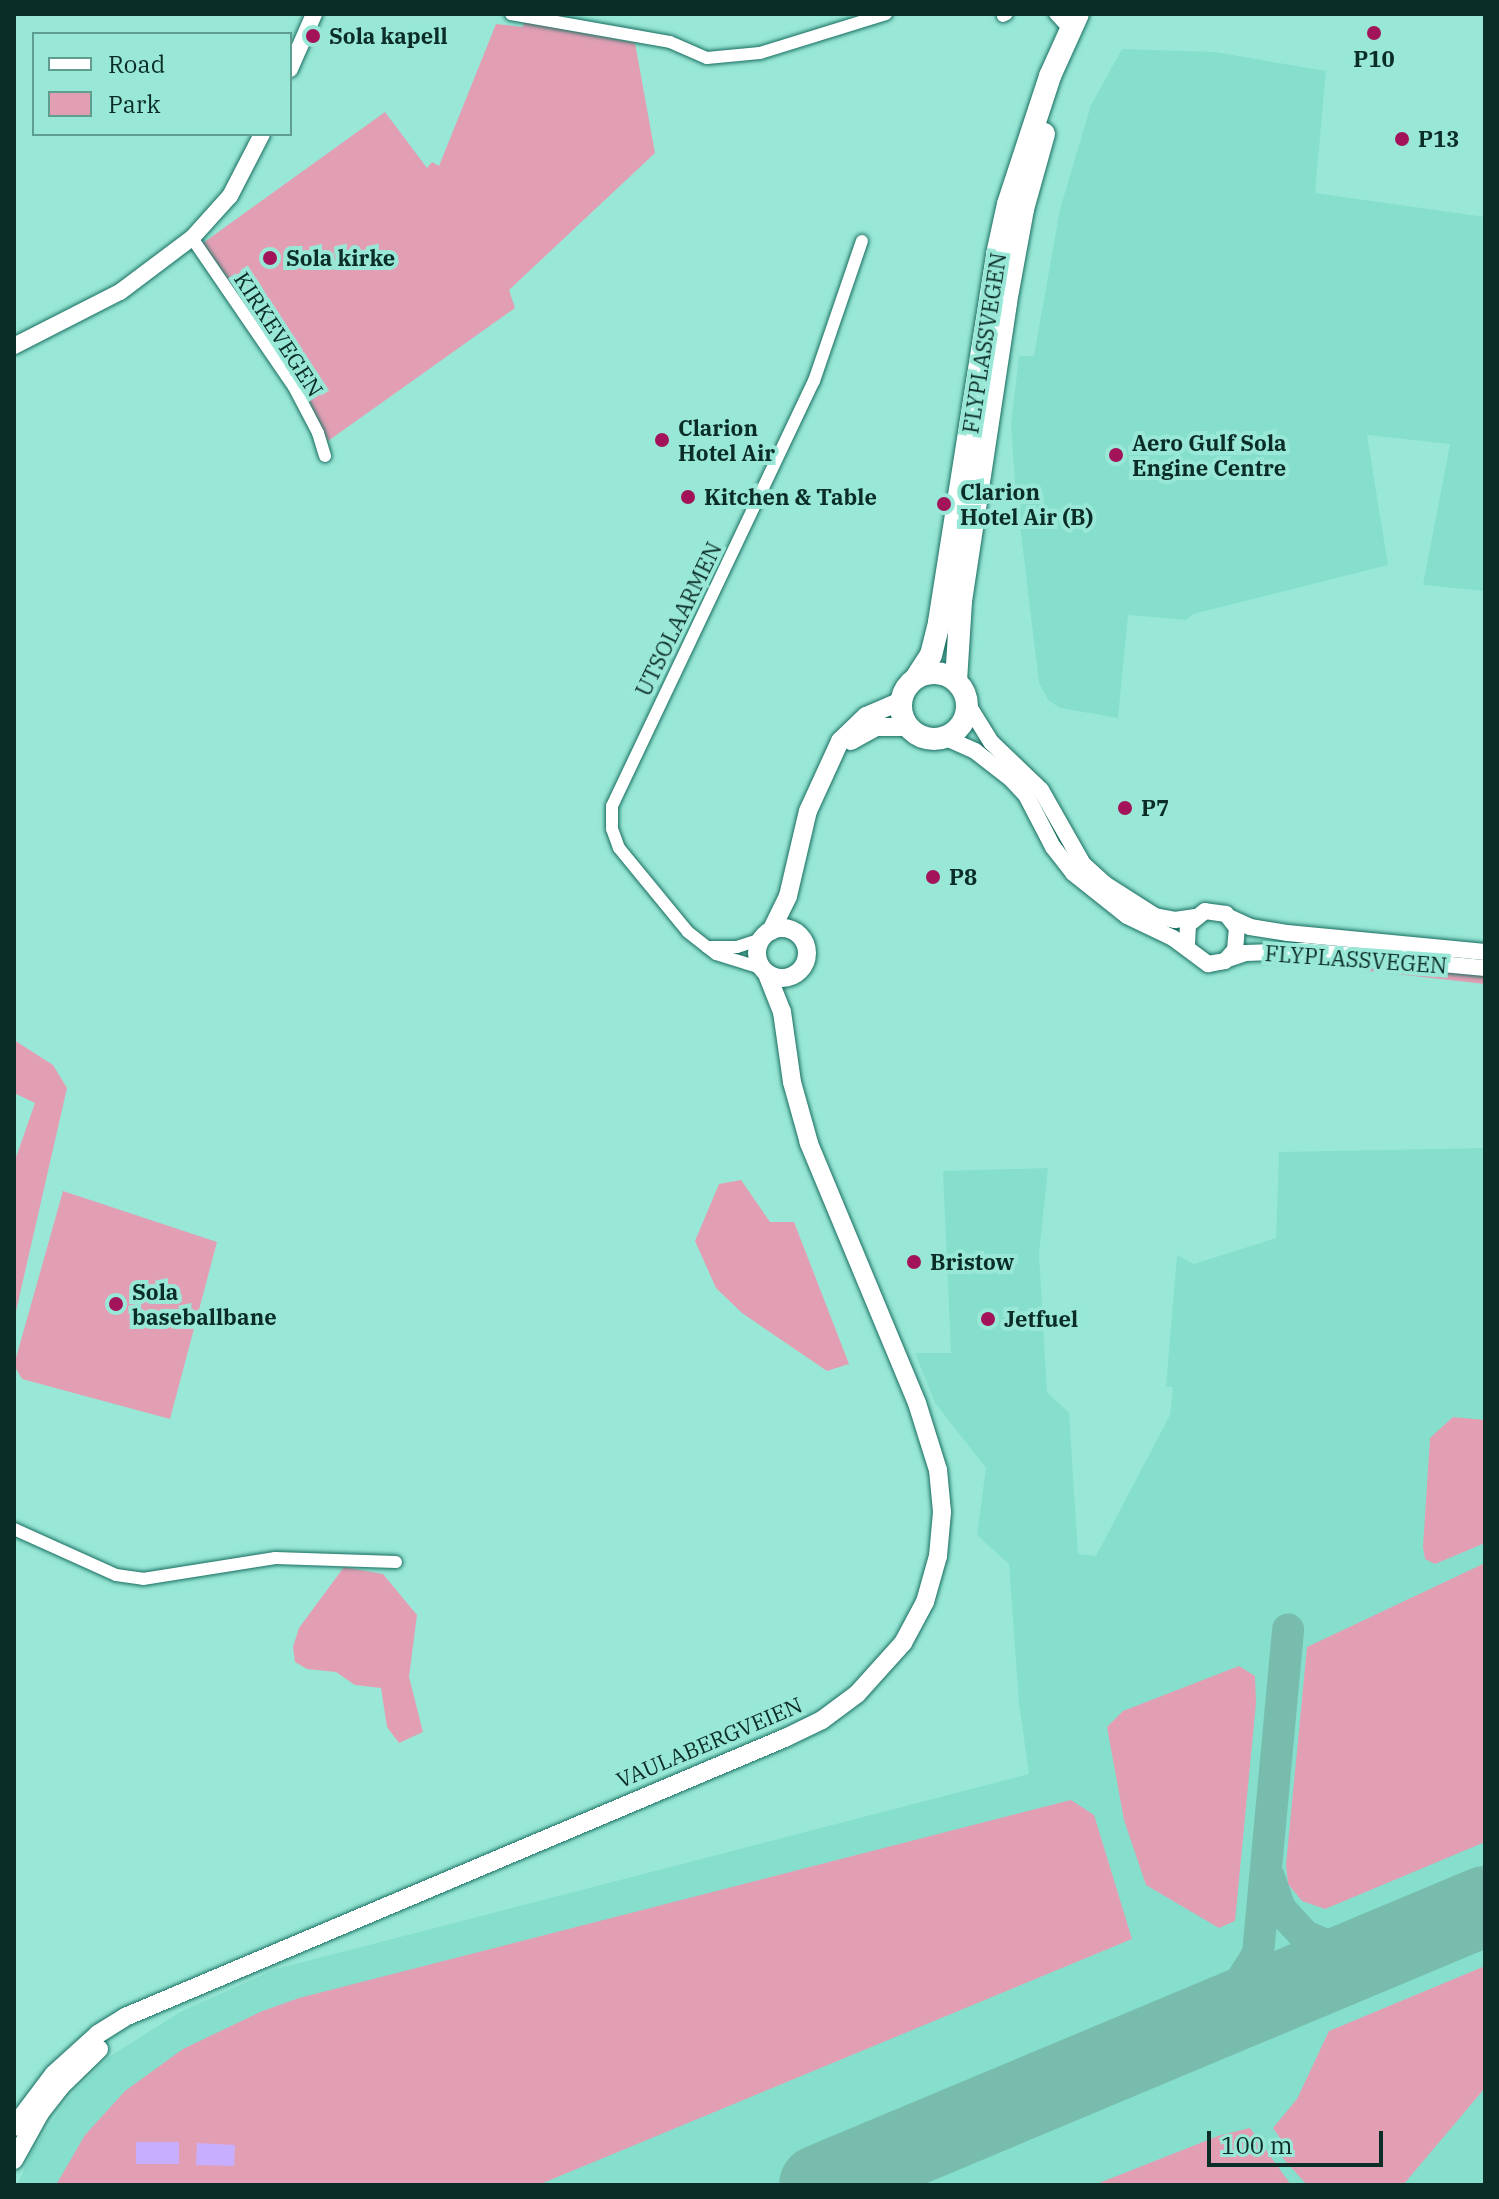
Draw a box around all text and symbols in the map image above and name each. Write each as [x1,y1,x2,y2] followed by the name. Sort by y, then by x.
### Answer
[329,23,448,49] place label: Sola kapell
[1365,24,1383,42] marker: P10
[304,27,322,45] marker: Sola kapell
[32,32,292,136] legend
[1353,46,1395,72] place label: P10
[108,48,165,80] text: Road
[108,88,160,120] text: Park
[1418,126,1459,152] place label: P13
[1393,130,1411,148] marker: P13
[286,245,395,271] place label: Sola kirke
[261,249,279,267] marker: Sola kirke
[957,251,1011,435] street label: FLYPLASSVEGEN
[229,267,329,401] street label: KIRKEVEGEN
[678,414,775,466] place label: Clarion Hotel Air
[1132,429,1287,480] place label: Aero Gulf Sola Engine Centre
[653,431,671,449] marker: Clarion Hotel Air
[1107,446,1125,464] marker: Aero Gulf Sola Engine Centre
[960,478,1093,530] place label: Clarion Hotel Air (B)
[704,484,877,510] place label: Kitchen & Table
[679,488,697,506] marker: Kitchen & Table
[935,495,953,513] marker: Clarion Hotel Air (B)
[629,538,727,700] street label: UTSOLAARMEN
[1141,795,1169,821] place label: P7
[1116,799,1134,817] marker: P7
[949,864,977,890] place label: P8
[924,868,942,886] marker: P8
[1264,939,1448,979] street label: FLYPLASSVEGEN
[930,1249,1014,1275] place label: Bristow
[905,1253,923,1271] marker: Bristow
[132,1278,277,1330] place label: Sola baseballbane
[107,1295,125,1313] marker: Sola baseballbane
[1004,1306,1078,1332] place label: Jetfuel
[979,1310,997,1328] marker: Jetfuel
[612,1691,806,1793] street label: VAULABERGVEIEN
[1211,2115,1387,2165] scale bar
[1221,2129,1293,2161] text: 100 m

